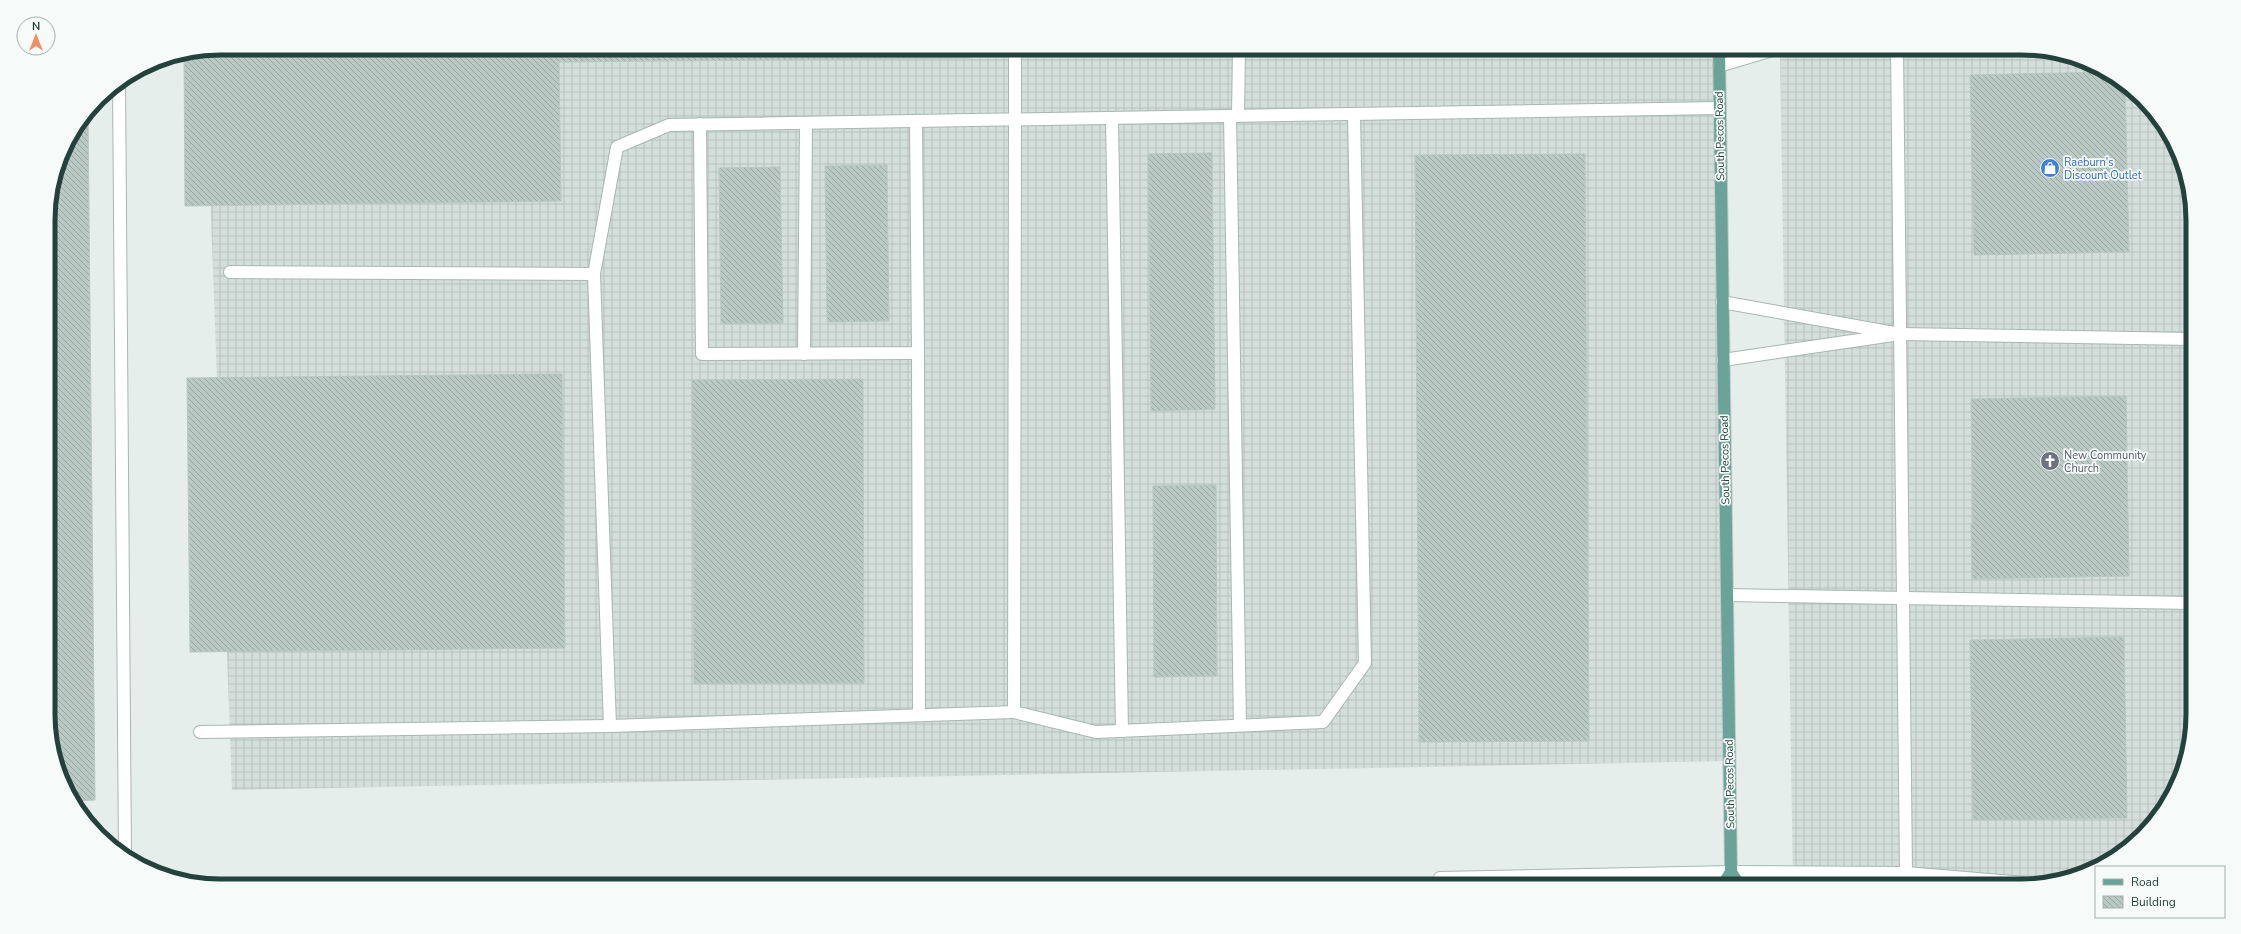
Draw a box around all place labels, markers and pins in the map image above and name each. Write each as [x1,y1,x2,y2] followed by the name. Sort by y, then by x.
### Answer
[2064,155,2142,183] place label: Raeburn's Discount Outlet
[2039,157,2061,179] shop icon: Raeburn's Discount Outlet
[2064,448,2147,476] place label: New Community Church
[2039,450,2061,472] church icon: New Community Church

